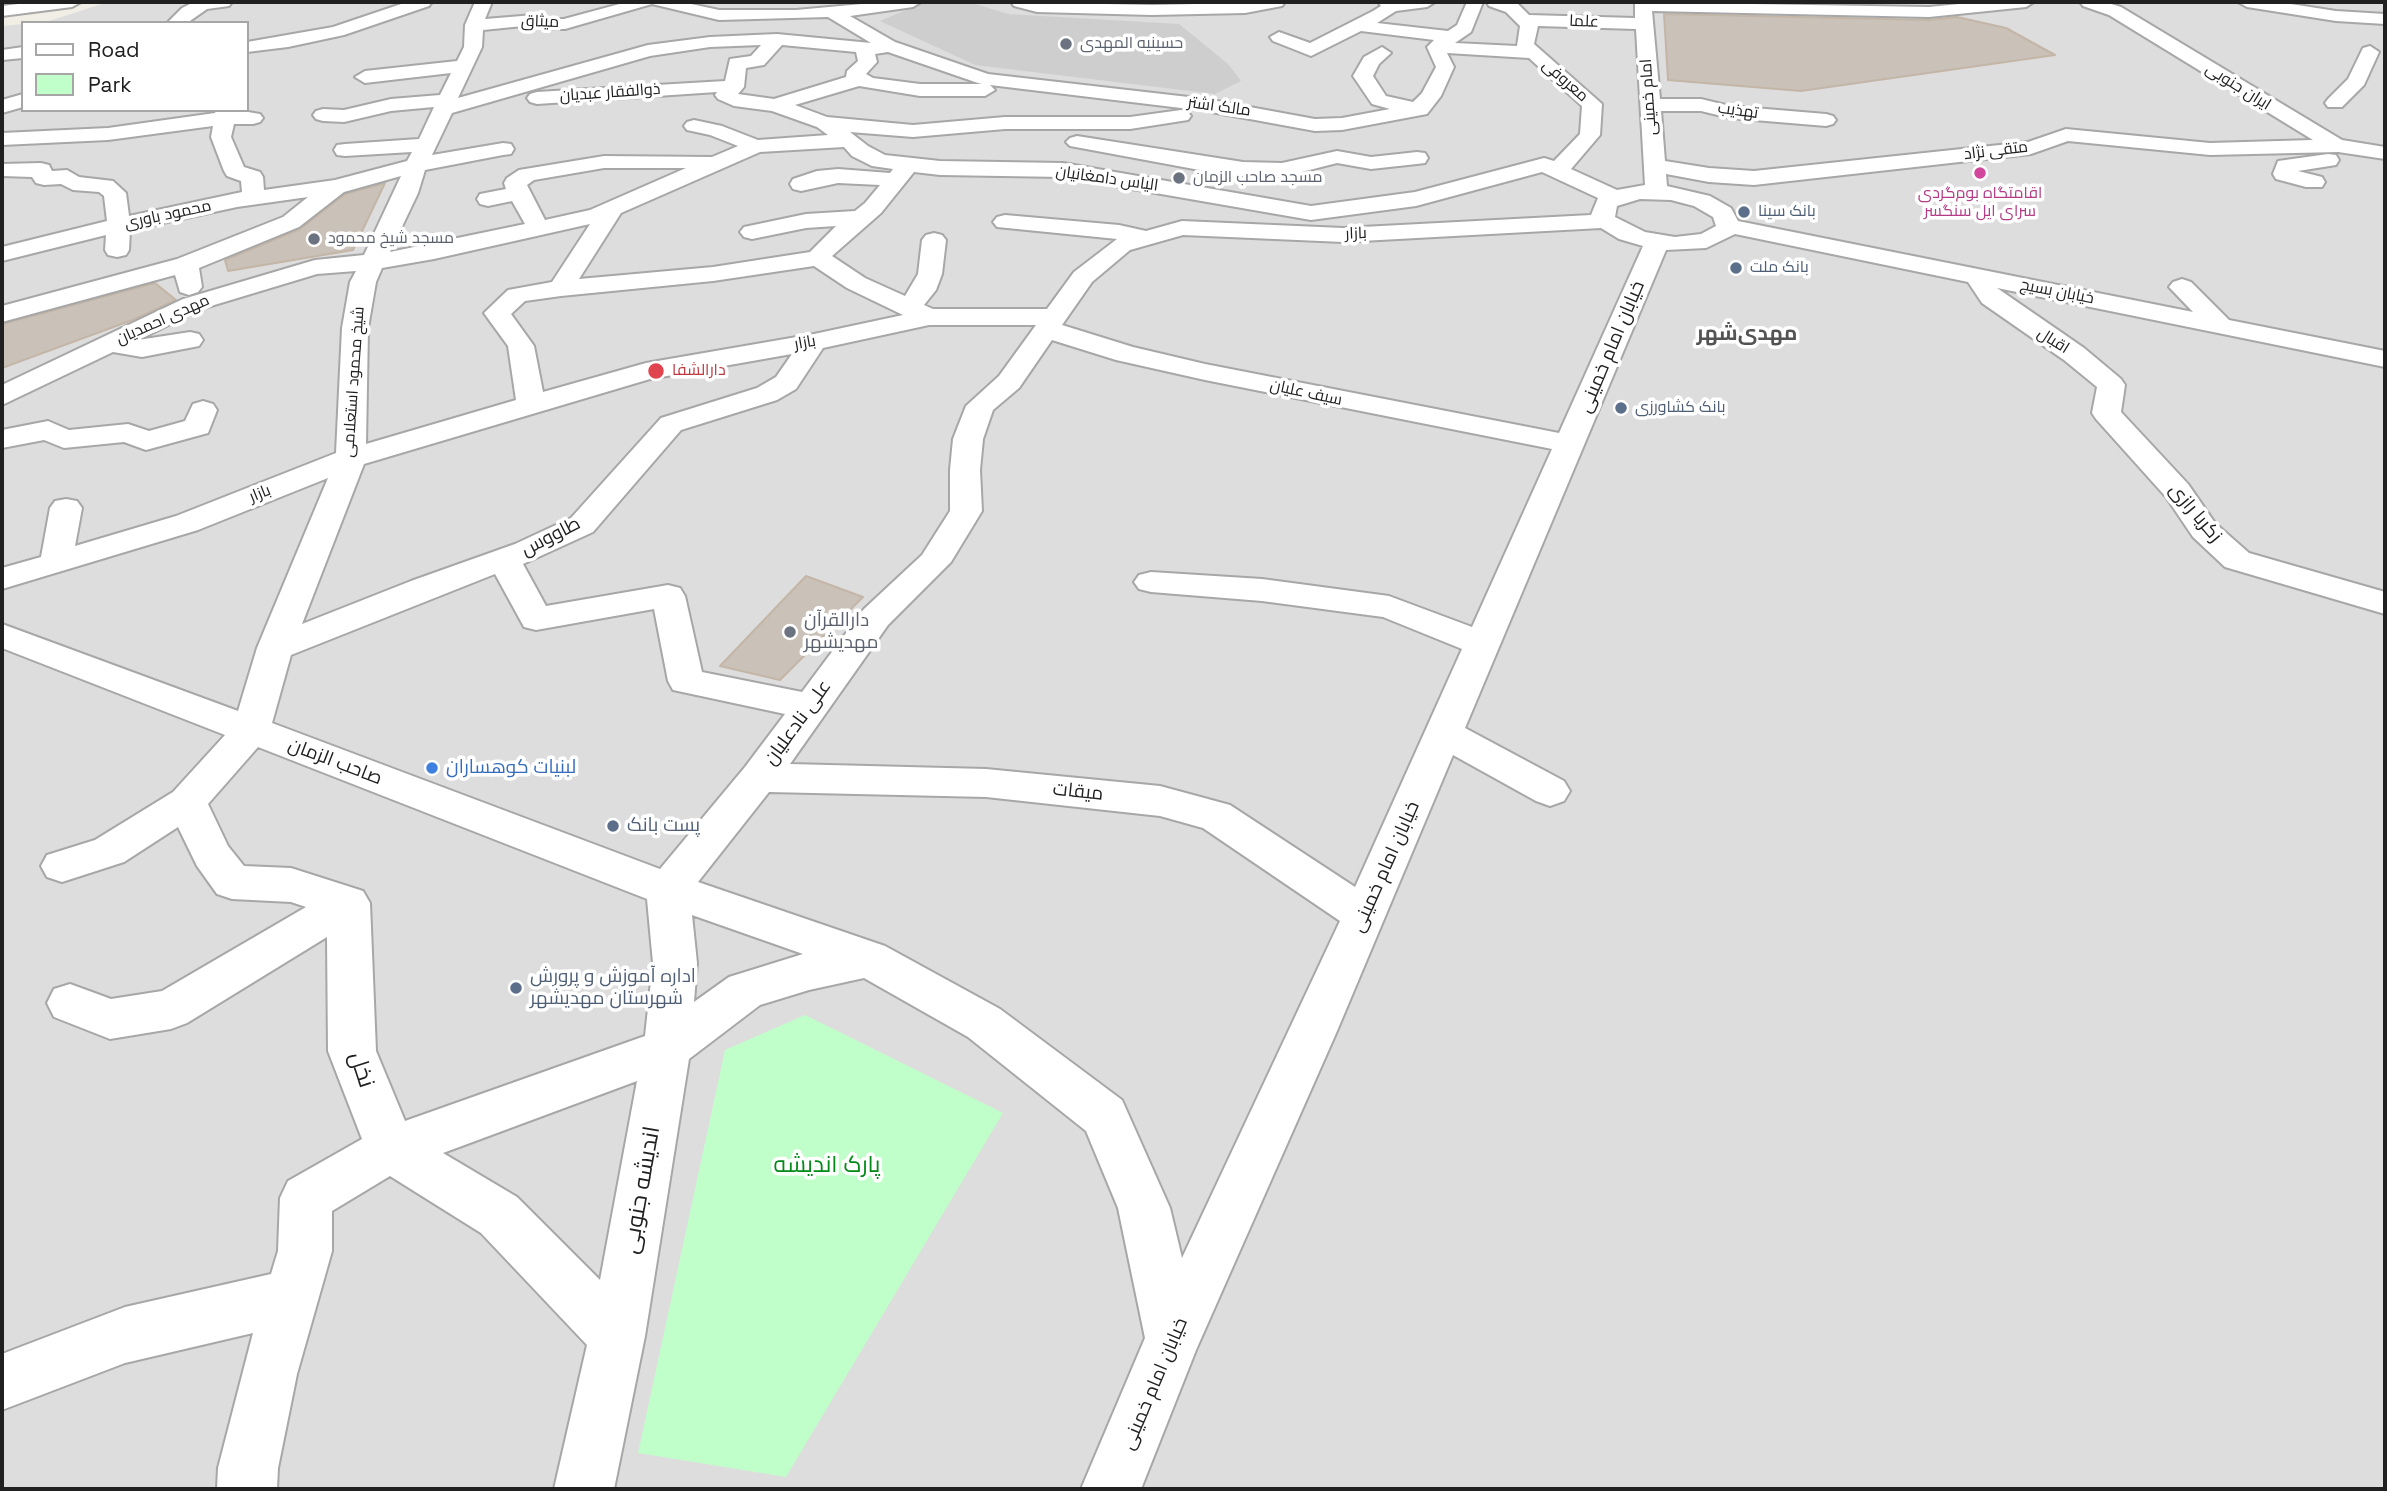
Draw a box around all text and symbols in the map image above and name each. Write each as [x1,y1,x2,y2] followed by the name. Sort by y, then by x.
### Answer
[521,12,559,32] street label: میثاق
[1569,12,1599,32] street label: علما
[21,21,248,112] legend
[1080,34,1183,54] place label: حسینیه المهدی
[88,36,140,63] text: Road
[1058,36,1074,52] marker: حسینیه المهدی
[1538,56,1592,106] street label: معروفی
[1637,58,1661,136] street label: امام خمینی
[2202,59,2274,115] street label: ایران جنوبی
[88,71,132,98] text: Park
[559,80,661,106] street label: ذوالفقار عبدیان
[1186,93,1252,121] street label: مالک اشتر
[1716,99,1760,123] street label: تهذیب
[1963,138,2029,164] street label: متقی نژاد
[1055,162,1159,196] street label: الیاس دامغانیان
[1972,165,1988,181] marker: اقامتگاه بوم‌گردی سرای ایل سنگسر
[1193,168,1322,188] place label: مسجد صاحب الزمان
[1171,170,1187,186] marker: مسجد صاحب الزمان
[1918,184,2042,222] place label: اقامتگاه بوم‌گردی سرای ایل سنگسر
[123,196,213,234] street label: محمود باوری
[1758,202,1816,222] place label: بانک سینا
[1736,204,1752,220] marker: بانک سینا
[1345,224,1367,244] street label: بازار
[328,229,454,249] place label: مسجد شیخ محمود
[306,231,322,247] marker: مسجد شیخ محمود
[1750,258,1809,278] place label: بانک ملت
[1728,260,1744,276] marker: بانک ملت
[2018,275,2096,309] street label: خیابان بسیج
[1574,278,1650,416] street label: خیابان امام خمینی
[113,291,213,349] street label: مهدی احمدیان
[339,306,369,458] street label: شیخ محمود استعلامی
[1697,321,1797,347] district label: مهدی‌شهر
[2033,324,2073,358] street label: اقبال
[793,332,817,354] street label: بازار
[646,361,666,381] marker: دارالشفا
[672,361,726,381] place label: دارالشفا
[1268,376,1344,410] street label: سیف علیان
[1635,398,1725,418] place label: بانک کشاورزی
[1613,400,1629,416] marker: بانک کشاورزی
[2164,479,2226,547] street label: زکریا رازی
[246,481,274,507] street label: بازار
[518,512,584,562] street label: طاووس
[804,610,879,654] place label: دارالقرآن مهدیشهر
[782,624,798,640] marker: دارالقرآن مهدیشهر
[760,676,836,770] street label: علی نادعلیان
[285,734,385,790] street label: صاحب الزمان
[446,757,576,779] place label: لبنیات کوهساران
[424,760,440,776] marker: لبنیات کوهساران
[1052,778,1104,806] street label: میقات
[1347,798,1425,936] street label: خیابان امام خمینی
[627,815,700,837] place label: پست بانک
[605,818,621,834] marker: پست بانک
[530,966,696,1010] place label: اداره آموزش و پرورش شهرستان مهدیشهر
[508,980,524,996] marker: اداره آموزش و پرورش شهرستان مهدیشهر
[342,1049,380,1091] street label: نخل
[617,1124,667,1256] street label: اندیشه جنوبی
[774,1152,880,1180] park label: پارک اندیشه
[1117,1315,1193,1453] street label: خیابان امام خمینی

